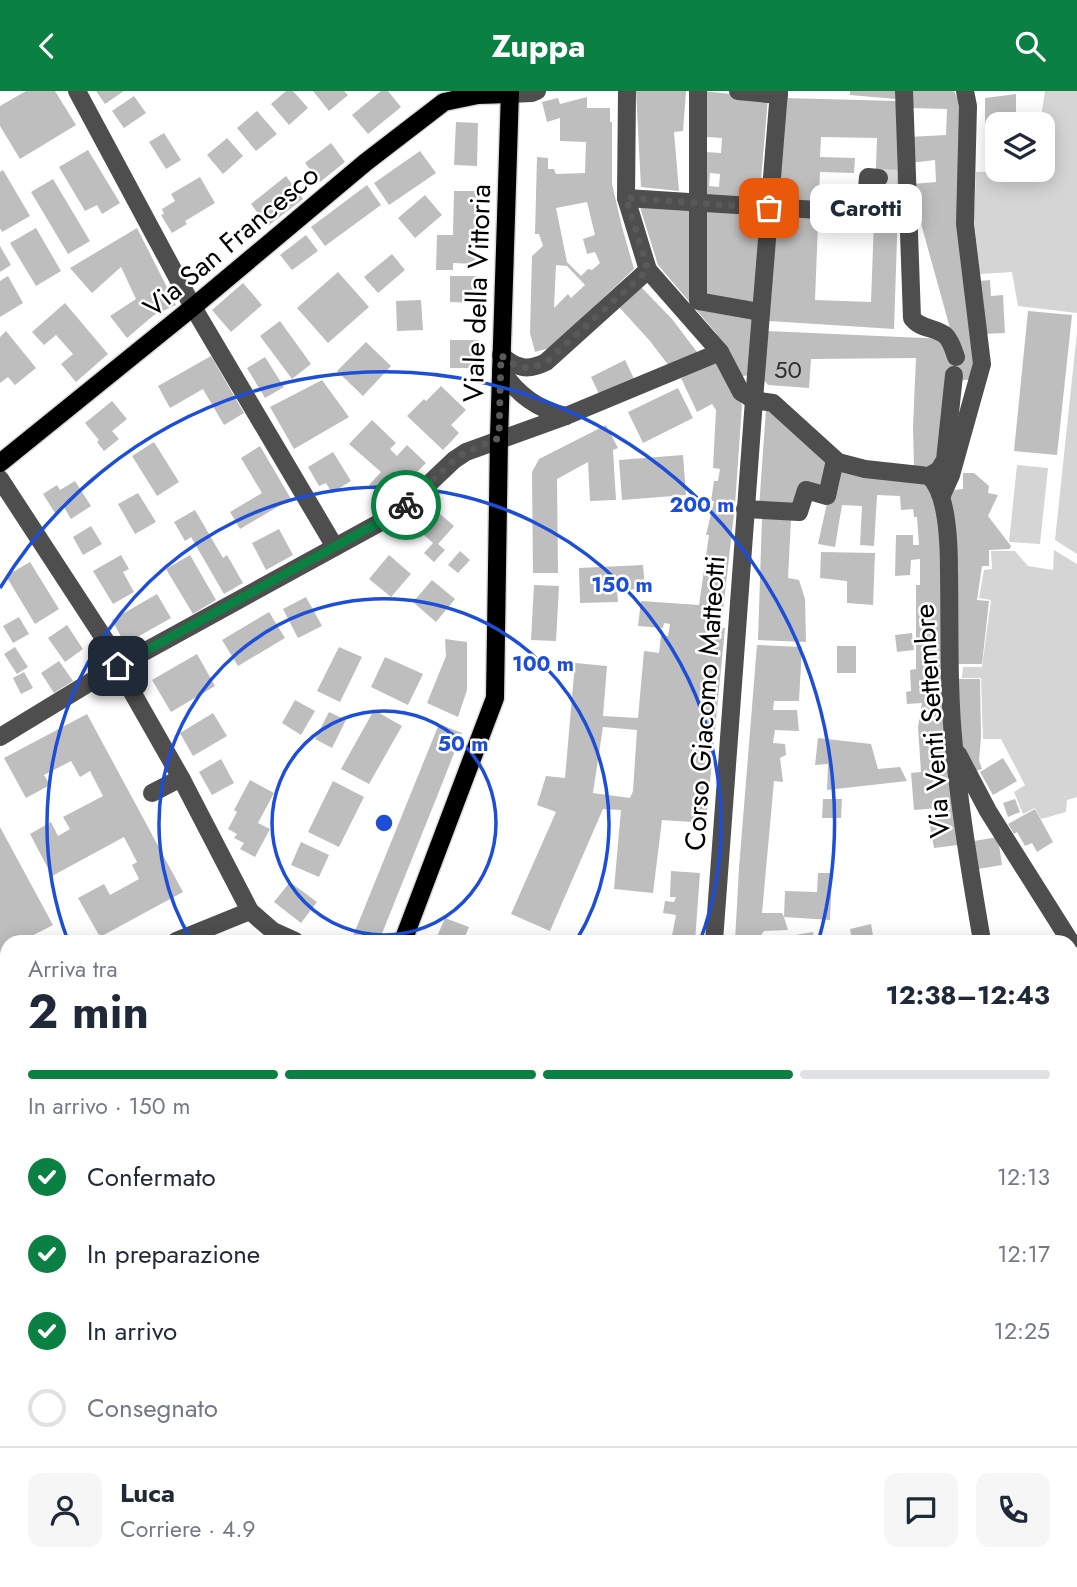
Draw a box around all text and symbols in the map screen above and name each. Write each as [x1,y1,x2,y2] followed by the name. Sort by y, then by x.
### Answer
[491,23,586,69] text: Zuppa
[28,27,66,65] icon: back
[1011,27,1049,65] icon: search
[985,112,1055,182] map controls
[985,112,1055,182] button: layers
[134,155,328,327] street label: Via San Francesco
[739,178,799,238] pin
[453,183,501,403] street label: Viale della Vittoria
[811,183,923,233] callout: Carotti
[750,189,788,227] icon: bag
[830,191,902,225] text: Carotti
[774,352,802,387] house number: 50
[371,470,441,540] courier
[387,486,425,524] icon: bike
[669,490,735,520] text: 200 m
[674,554,736,852] street label: Corso Giacomo Matteotti
[591,570,653,600] text: 150 m
[903,603,961,839] street label: Via Venti Settembre
[88,636,148,696] pin
[99,647,137,685] icon: home
[512,649,574,679] text: 100 m
[438,729,488,759] text: 50 m
[372,811,396,835] centre of rings
[28,952,118,986] text: Arriva tra
[886,976,1050,1014] text: 12:38–12:43
[28,979,149,1045] text: 2 min
[28,1089,190,1123] text: In arrivo · 150 m
[28,1158,66,1196] icon: check
[87,1158,216,1196] text: Confermato
[997,1160,1050,1194] text: 12:13
[28,1235,66,1273] icon: check
[87,1235,260,1273] text: In preparazione
[997,1237,1050,1271] text: 12:17
[28,1312,66,1350] icon: check
[87,1312,177,1350] text: In arrivo
[994,1314,1050,1348] text: 12:25
[87,1389,218,1427] text: Consegnato
[28,1473,102,1547] button: person
[884,1473,958,1547] button: chat
[976,1473,1050,1547] button: phone
[120,1474,175,1512] text: Luca
[120,1512,256,1546] text: Corriere · 4.9

